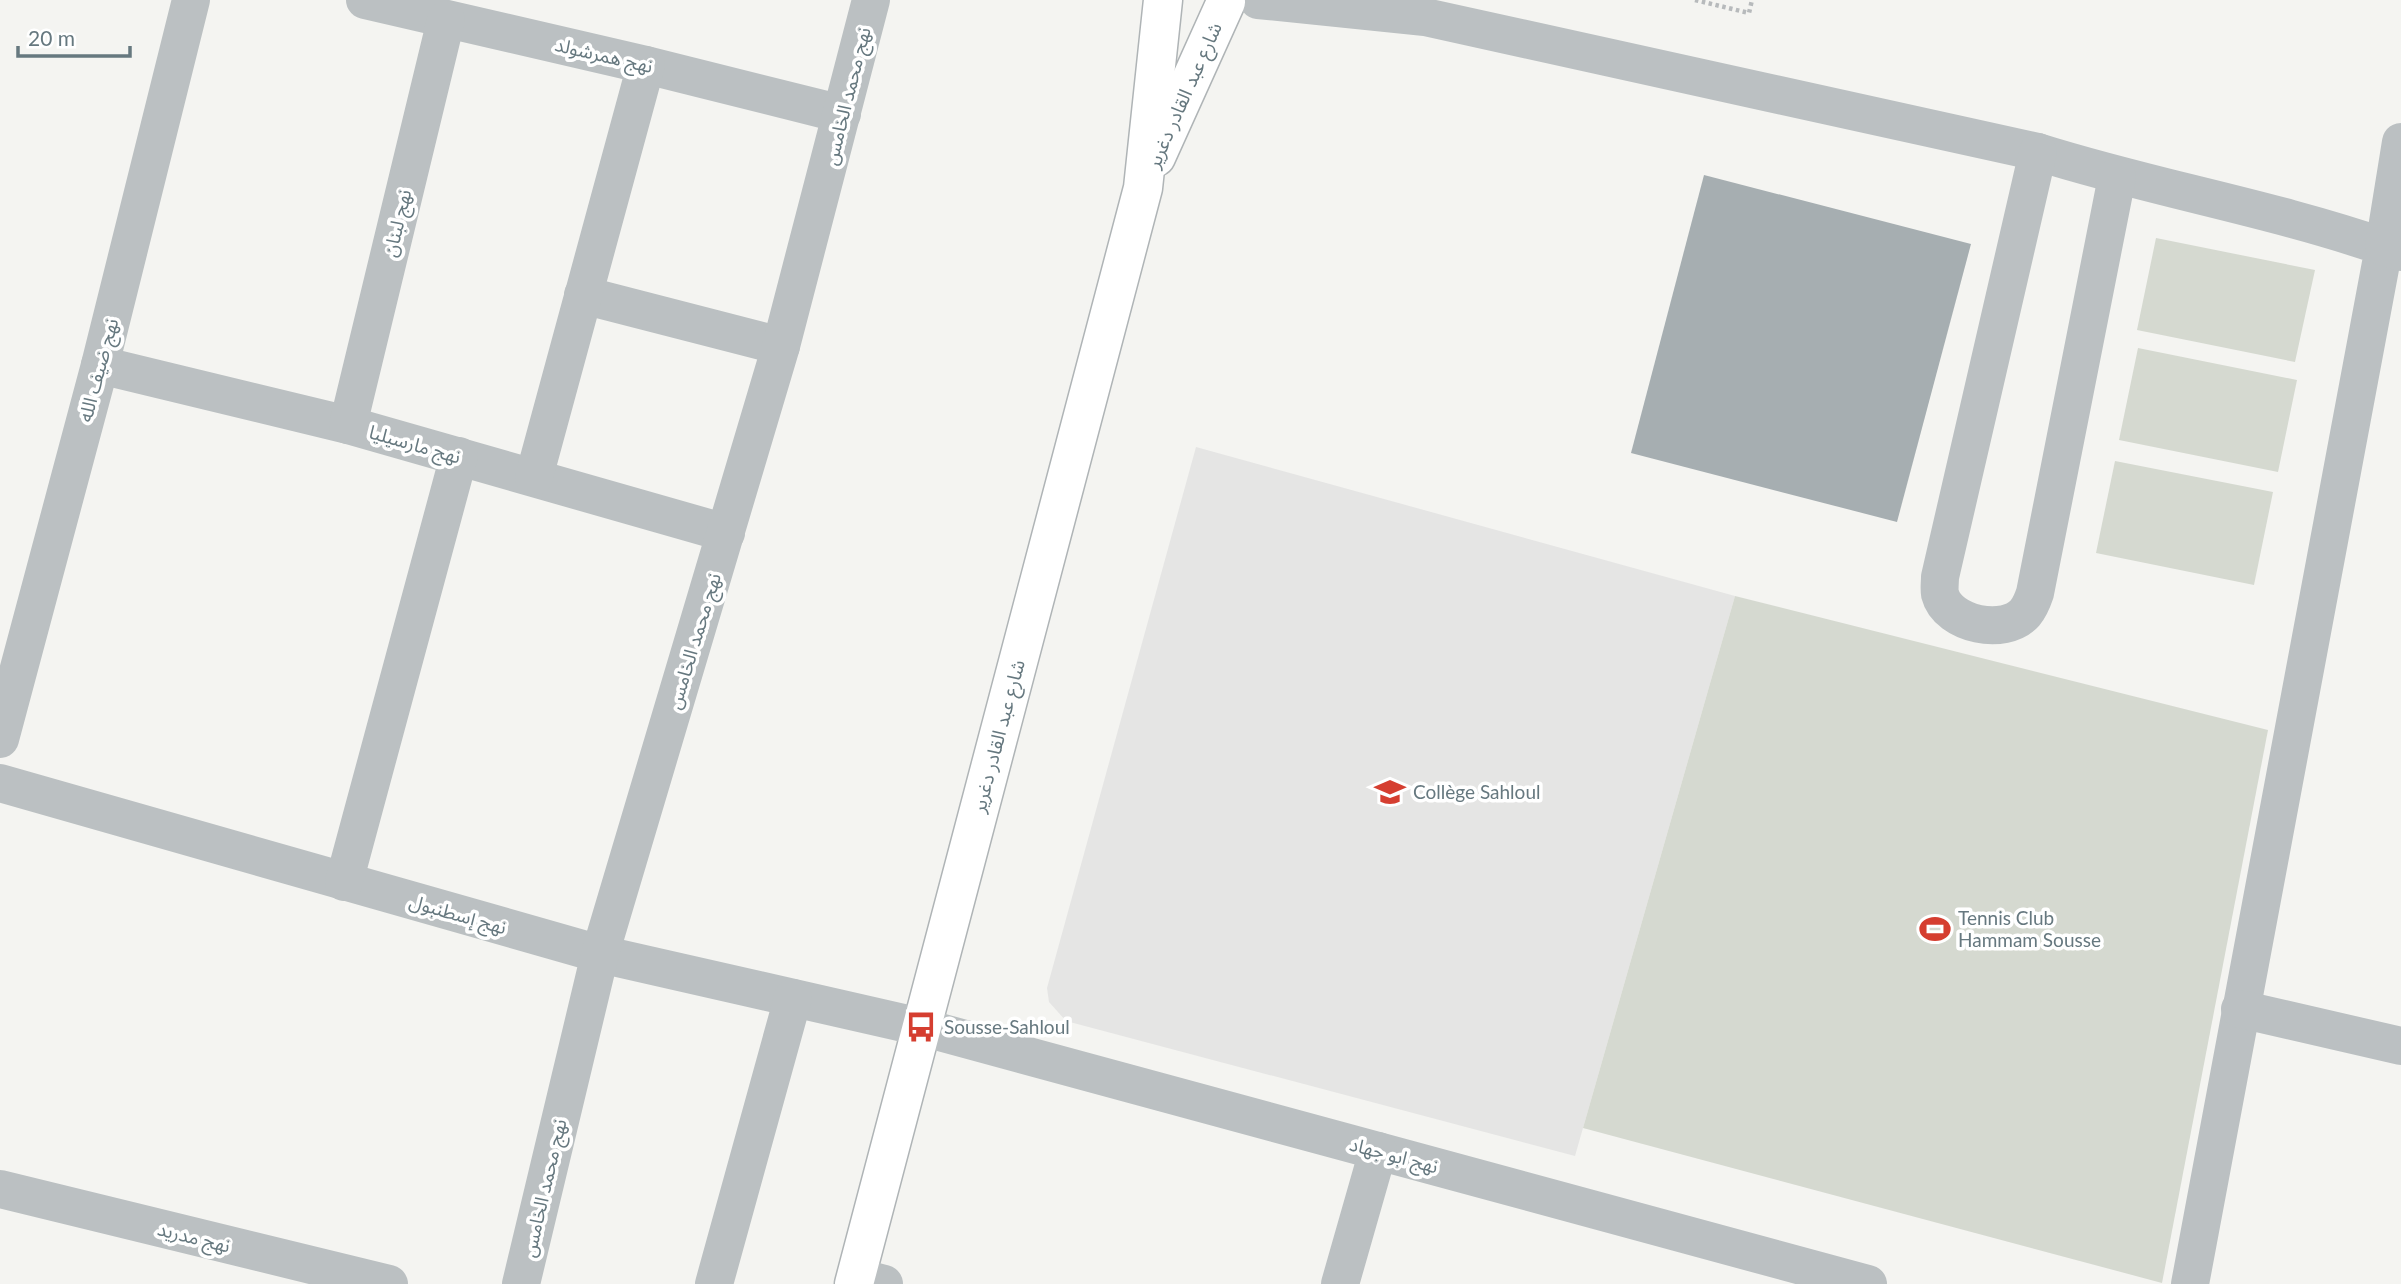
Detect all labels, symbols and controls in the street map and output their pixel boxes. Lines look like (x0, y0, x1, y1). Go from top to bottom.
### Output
scale bar (18, 14, 130, 58)
street label: شارع عبد القادر دغرير (1141, 18, 1229, 173)
text: 20 m (28, 25, 75, 50)
street label: نهج محمد الخامس (818, 25, 879, 168)
street label: نهج همرشولد (552, 32, 655, 81)
street label: نهج لبنان (378, 187, 419, 260)
street label: نهج ضيف الله (73, 316, 126, 425)
street label: نهج مارسيليا (366, 419, 464, 471)
street label: نهج محمد الخامس (662, 570, 729, 713)
street label: شارع عبد القادر دغرير (966, 657, 1032, 816)
school or university icon: Collège Sahloul (1373, 775, 1407, 809)
place label: Collège Sahloul (1413, 780, 1540, 803)
street label: نهج إسطنبول (406, 889, 509, 942)
place label: Tennis Club Hammam Sousse (1958, 906, 2101, 951)
sports icon: Tennis Club Hammam Sousse (1918, 912, 1952, 946)
bus stop icon: Sousse-Sahloul (904, 1010, 938, 1044)
place label: Sousse-Sahloul (944, 1015, 1070, 1038)
street label: نهج محمد الخامس (516, 1117, 574, 1260)
street label: نهج ابو جهاد (1346, 1132, 1441, 1181)
street label: نهج مدريد (154, 1216, 233, 1261)

